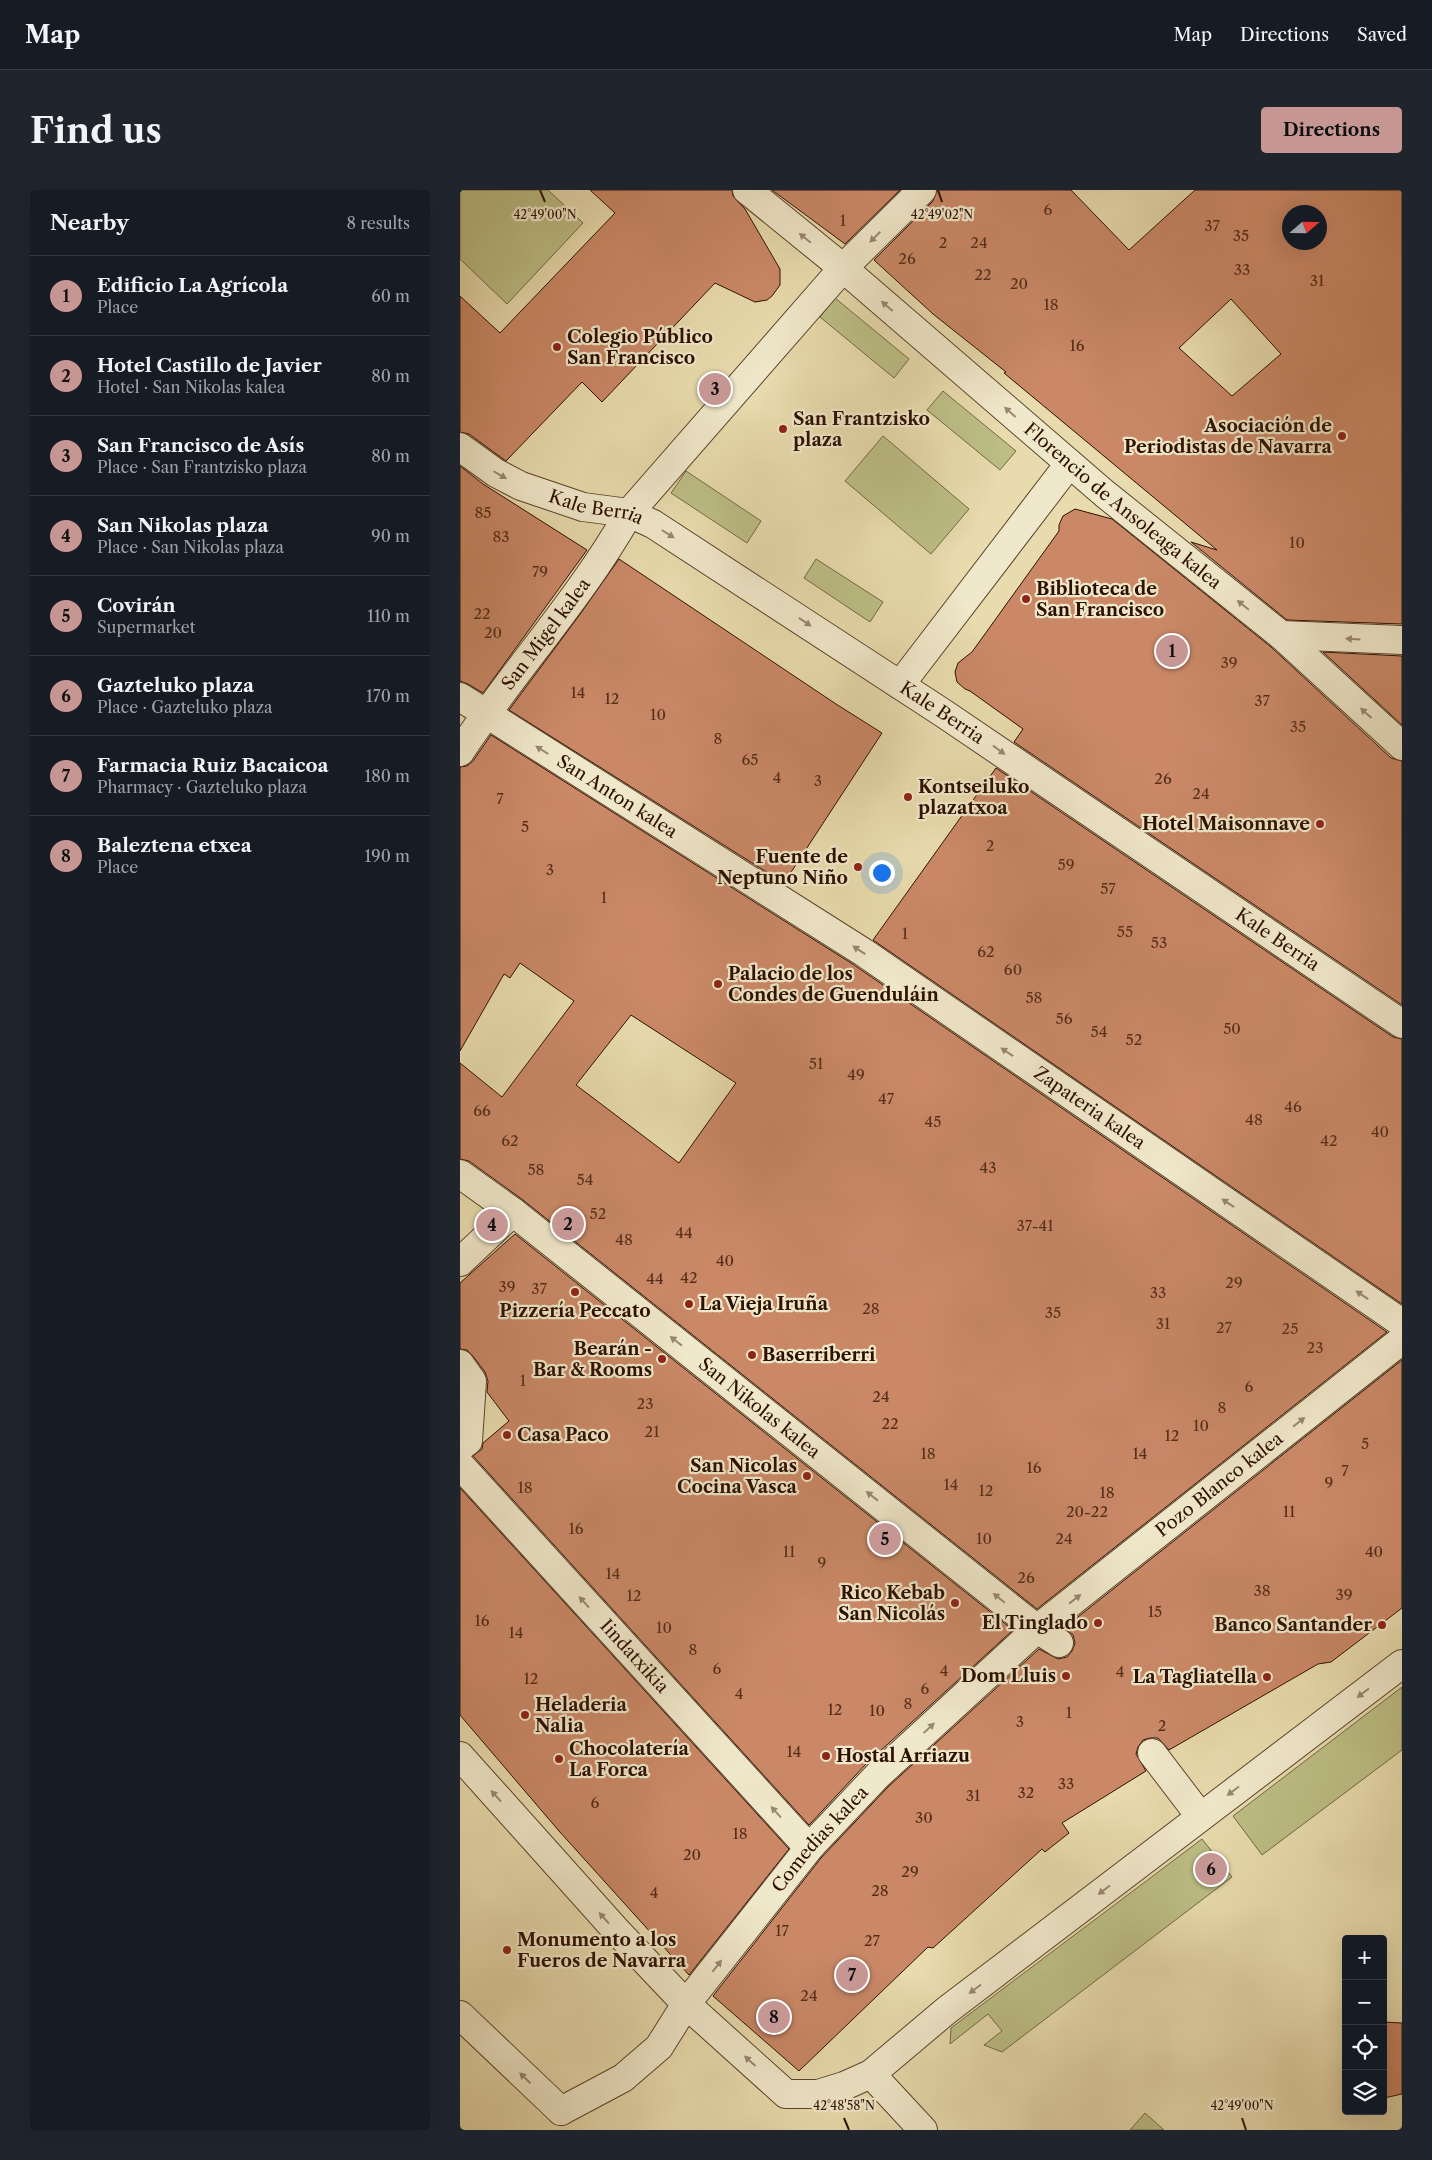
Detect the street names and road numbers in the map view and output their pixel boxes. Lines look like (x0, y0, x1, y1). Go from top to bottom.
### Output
street label: Florencio de Ansoleaga kalea (1020, 418, 1226, 594)
street label: Kale Berria (546, 485, 648, 529)
street label: San Migel kalea (497, 573, 595, 694)
street label: Kale Berria (896, 677, 989, 749)
street label: San Anton kalea (553, 750, 682, 843)
street label: Kale Berria (1231, 903, 1324, 976)
street label: Zapateria kalea (1030, 1062, 1150, 1154)
street label: San Nikolas kalea (694, 1353, 825, 1463)
street label: Pozo Blanco kalea (1151, 1427, 1288, 1542)
street label: Iindatxikia (595, 1615, 674, 1698)
street label: Comedias kalea (767, 1781, 873, 1897)

